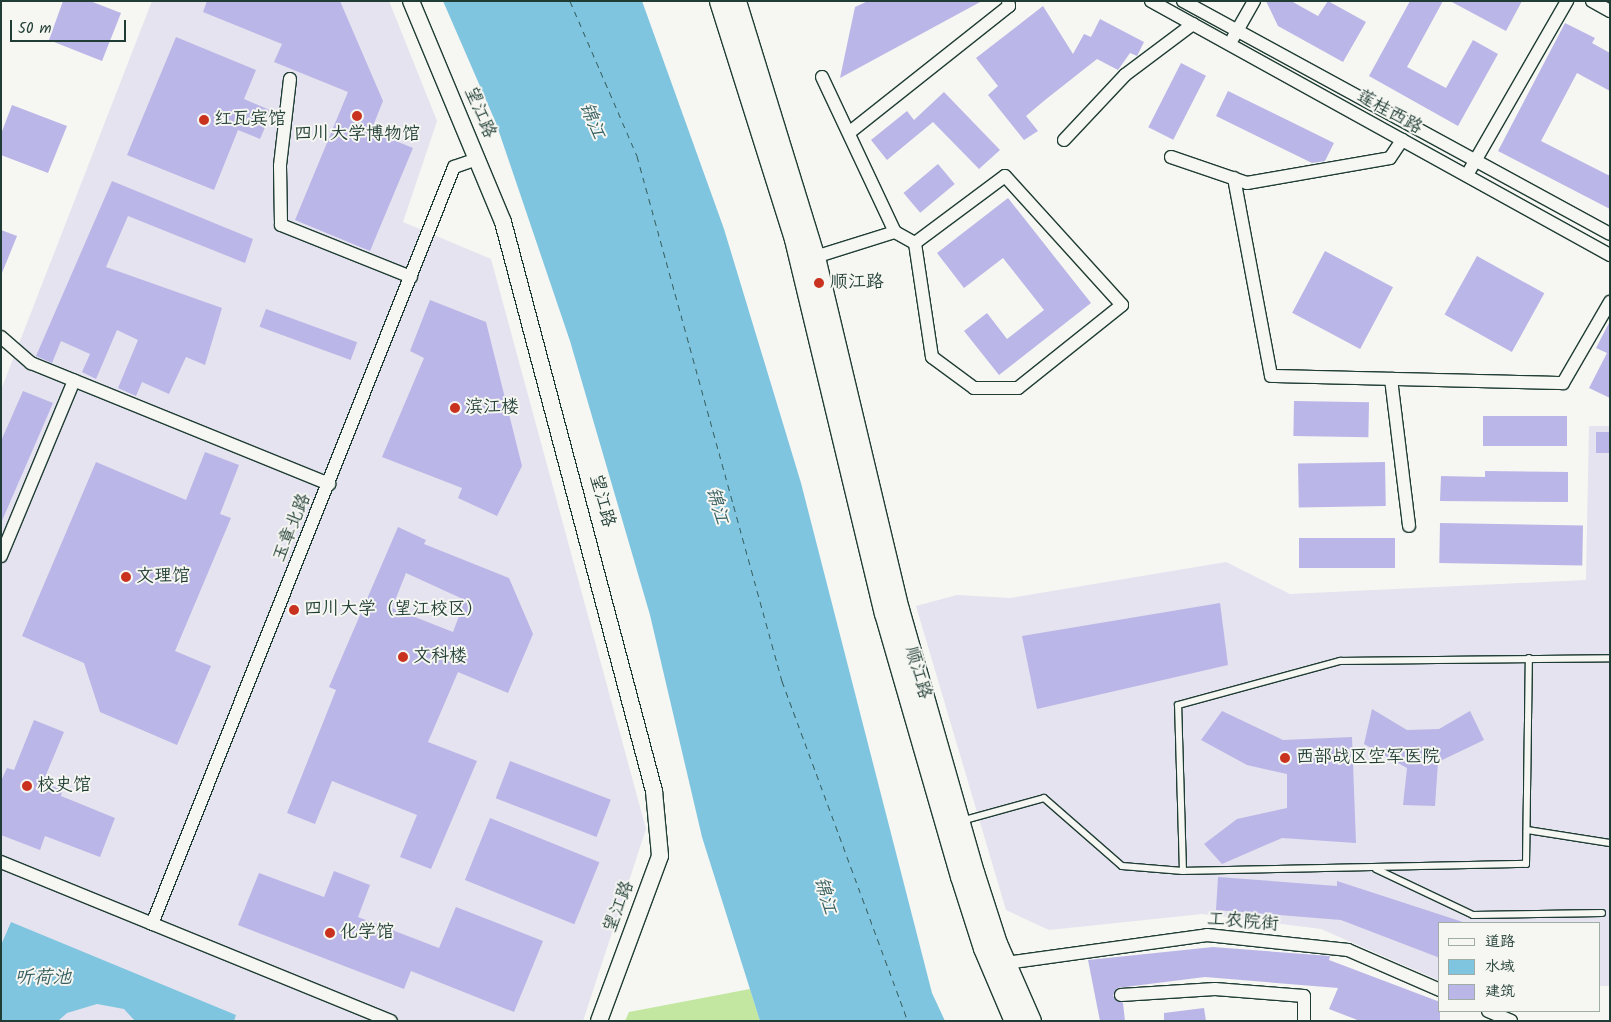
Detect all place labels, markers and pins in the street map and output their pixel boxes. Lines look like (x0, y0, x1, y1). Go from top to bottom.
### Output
place label: 红瓦宾馆 (214, 109, 286, 131)
marker: 四川大学博物馆 (351, 110, 363, 122)
marker: 红瓦宾馆 (198, 114, 210, 126)
place label: 四川大学博物馆 (294, 124, 420, 146)
place label: 顺江路 (830, 272, 884, 294)
marker: 顺江路 (812, 276, 826, 290)
place label: 滨江楼 (465, 397, 519, 419)
marker: 滨江楼 (449, 402, 461, 414)
place label: 文理馆 (136, 566, 190, 588)
marker: 文理馆 (120, 571, 132, 583)
place label: 四川大学（望江校区） (304, 599, 484, 621)
marker: 四川大学（望江校区） (288, 604, 300, 616)
place label: 文科楼 (413, 646, 467, 668)
marker: 文科楼 (397, 651, 409, 663)
place label: 西部战区空军医院 (1296, 747, 1440, 769)
marker: 西部战区空军医院 (1278, 751, 1292, 765)
place label: 校史馆 (37, 775, 91, 797)
marker: 校史馆 (21, 780, 33, 792)
place label: 化学馆 (340, 922, 394, 944)
marker: 化学馆 (324, 927, 336, 939)

